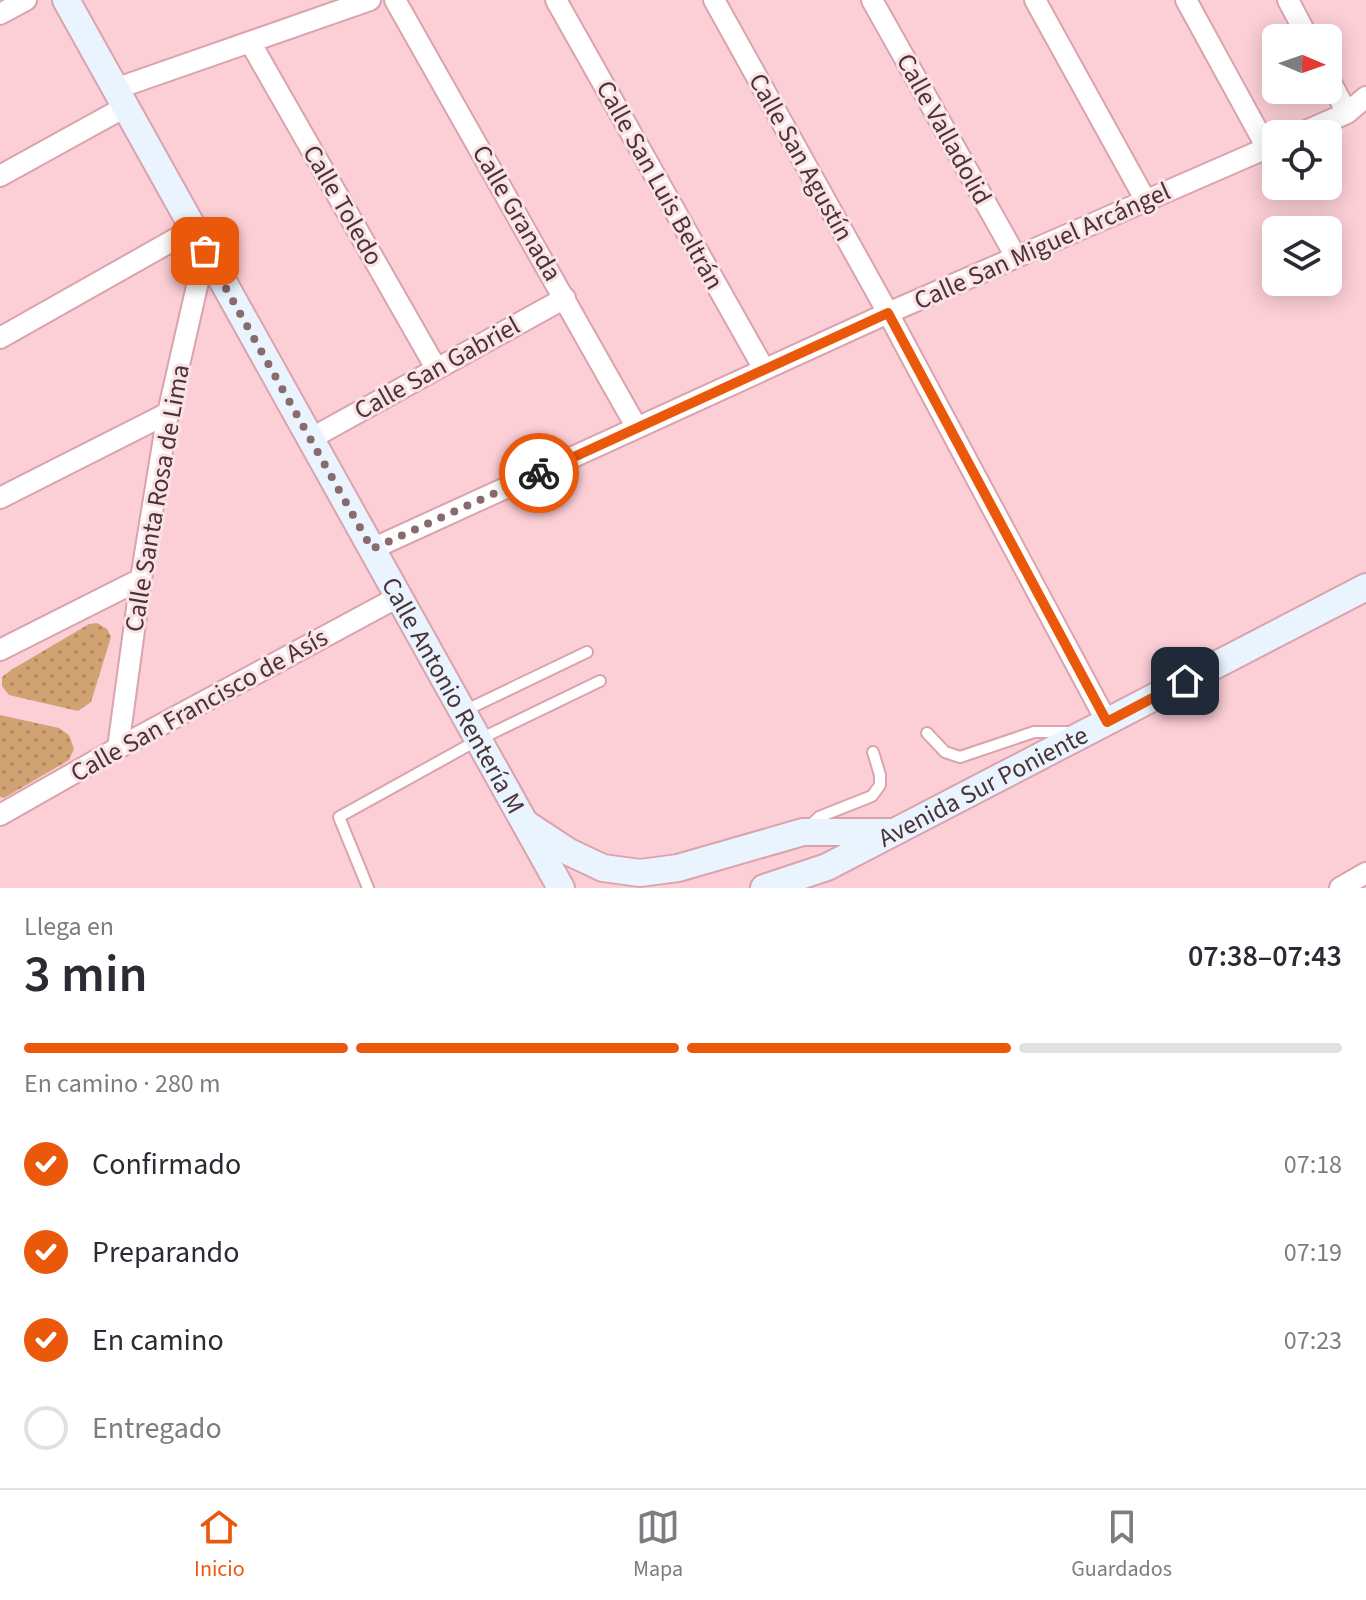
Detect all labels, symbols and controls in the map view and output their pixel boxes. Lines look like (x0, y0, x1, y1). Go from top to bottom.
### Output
north arrow (1262, 24, 1342, 104)
map controls (1262, 24, 1342, 296)
street label: Calle Valladolid (887, 47, 1001, 211)
street label: Calle San Agustín (740, 66, 862, 248)
street label: Calle San Luis Beltrán (587, 74, 733, 296)
button: locate (1262, 120, 1342, 200)
street label: Calle Toledo (294, 138, 392, 272)
street label: Calle Granada (463, 138, 571, 288)
street label: Calle San Miguel Arcángel (908, 173, 1176, 319)
button: layers (1262, 216, 1342, 296)
pin (171, 217, 239, 285)
icon: bag (183, 229, 227, 273)
street label: Calle San Gabriel (347, 307, 527, 429)
street label: Calle Santa Rosa de Lima (115, 361, 199, 635)
courier (499, 433, 579, 513)
icon: bike (517, 451, 561, 495)
street label: Calle Antonio Rentería M (373, 570, 534, 820)
street label: Calle San Francisco de Asís (64, 619, 334, 791)
pin (1151, 647, 1219, 715)
icon: home (1163, 659, 1207, 703)
street label: Avenida Sur Poniente (871, 716, 1094, 856)
text: Llega en (24, 908, 114, 945)
text: 07:38–07:43 (1188, 935, 1342, 978)
text: 3 min (24, 938, 148, 1012)
text: En camino · 280 m (24, 1065, 220, 1102)
icon: check (24, 1142, 68, 1186)
text: Confirmado (92, 1143, 241, 1186)
text: 07:18 (1284, 1146, 1342, 1183)
icon: check (24, 1230, 68, 1274)
text: Preparando (92, 1231, 239, 1274)
text: 07:19 (1284, 1234, 1342, 1271)
icon: check (24, 1318, 68, 1362)
text: En camino (92, 1319, 224, 1362)
text: 07:23 (1284, 1322, 1342, 1359)
text: Entregado (92, 1407, 222, 1450)
tab: Inicio (194, 1505, 245, 1585)
tab: Mapa (633, 1505, 683, 1585)
tab: Guardados (1071, 1505, 1172, 1585)

